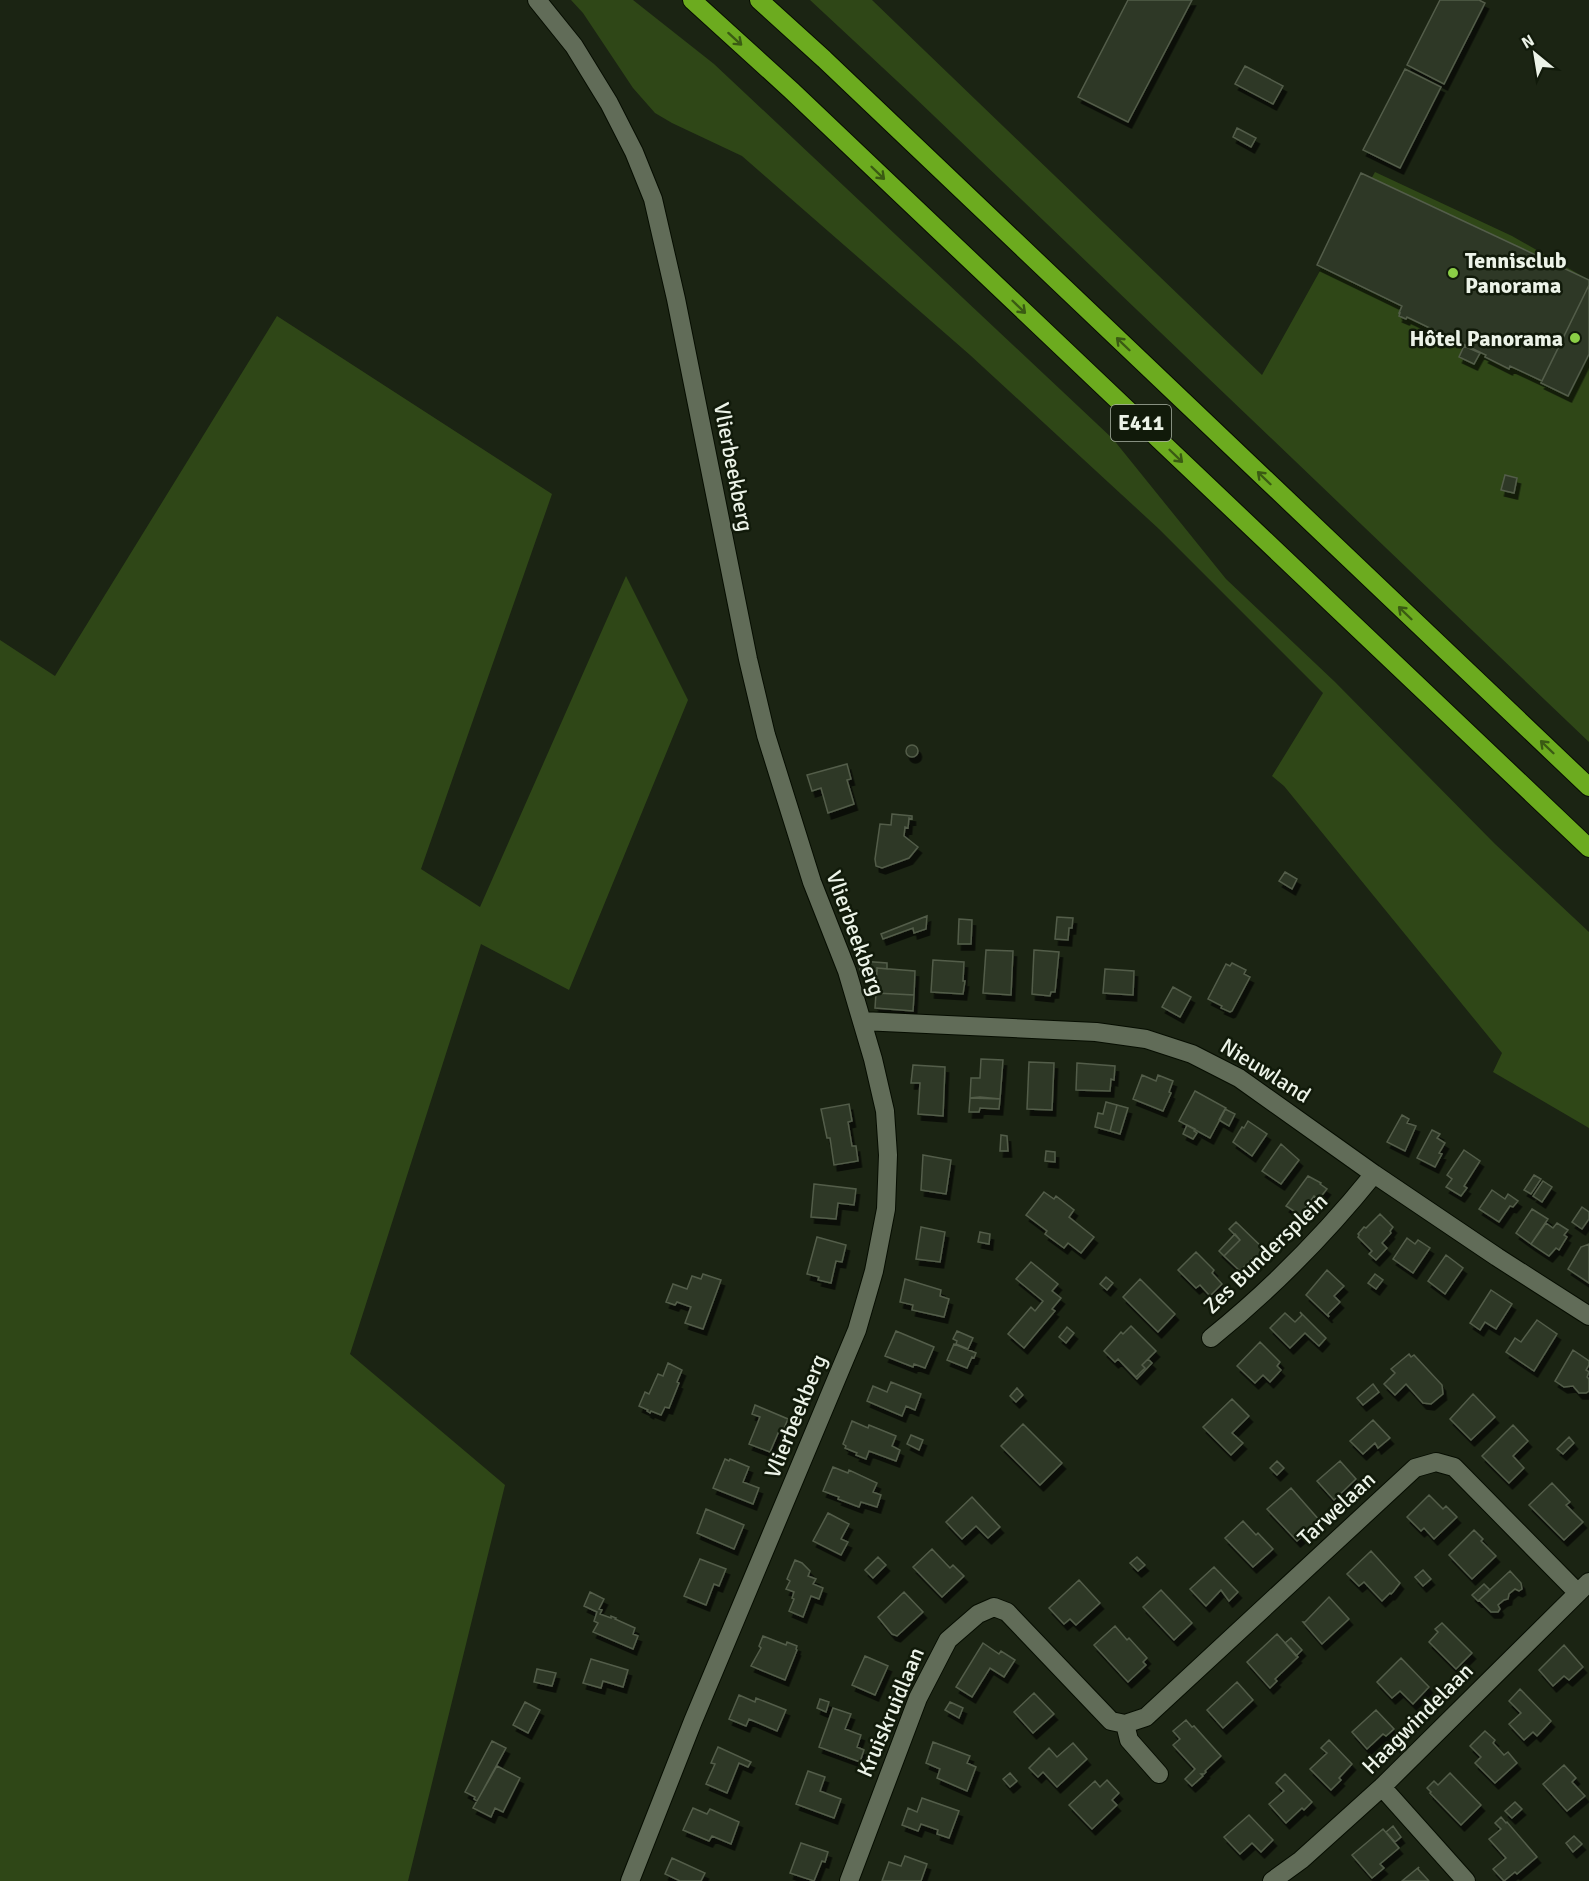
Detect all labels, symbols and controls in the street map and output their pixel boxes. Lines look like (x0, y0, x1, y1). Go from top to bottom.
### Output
north arrow (1505, 24, 1565, 84)
text: N (1518, 30, 1538, 53)
one-way arrow (728, 32, 743, 46)
one-way arrow (870, 165, 885, 180)
place label: Tennisclub Panorama (1465, 247, 1567, 299)
marker: Tennisclub Panorama (1446, 266, 1460, 280)
one-way arrow (1011, 300, 1026, 314)
place label: Hôtel Panorama (1410, 325, 1563, 352)
marker: Hôtel Panorama (1568, 331, 1582, 345)
one-way arrow (1115, 336, 1130, 351)
street label: Vlierbeekberg (708, 400, 759, 534)
road number: E411 (1111, 405, 1171, 441)
one-way arrow (1168, 449, 1183, 463)
one-way arrow (1256, 471, 1271, 485)
one-way arrow (1398, 605, 1413, 620)
one-way arrow (1539, 740, 1554, 754)
street label: Vlierbeekberg (820, 867, 891, 999)
street label: Nieuwland (1216, 1032, 1316, 1109)
street label: Zes Bundersplein (1198, 1187, 1333, 1319)
street label: Vlierbeekberg (758, 1350, 832, 1482)
street label: Tarwelaan (1292, 1466, 1381, 1551)
street label: Kruiskruidlaan (851, 1643, 930, 1781)
street label: Haagwindelaan (1356, 1657, 1479, 1780)

